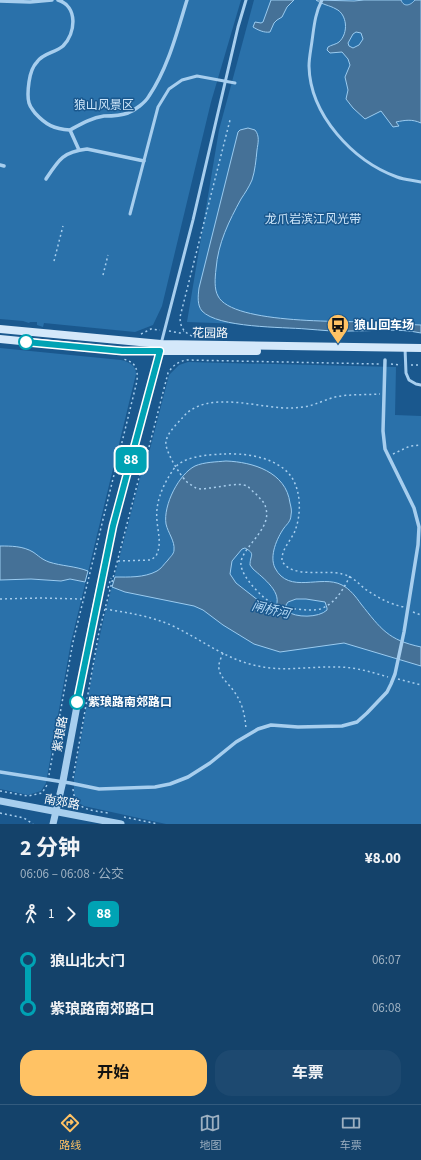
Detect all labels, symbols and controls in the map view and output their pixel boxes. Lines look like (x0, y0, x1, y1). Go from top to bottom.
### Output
park label: 狼山风景区 (74, 97, 134, 114)
park label: 龙爪岩滨江风光带 (265, 211, 361, 228)
bus stop icon: 狼山回车场 (325, 312, 351, 345)
place label: 狼山回车场 (354, 317, 414, 334)
street label: 花园路 (192, 325, 228, 342)
unlabelled marker (18, 334, 34, 350)
line badge: 88 (113, 447, 149, 473)
text: 88 (124, 450, 138, 470)
water label: 闸桥河 (250, 597, 295, 624)
marker: 紫琅路南郊路口 (69, 694, 85, 710)
place label: 紫琅路南郊路口 (88, 694, 172, 711)
street label: 紫琅路 (49, 715, 72, 753)
street label: 南郊路 (43, 791, 81, 814)
text: 2 分钟 (20, 832, 80, 864)
text: ¥8.00 (365, 848, 401, 869)
text: 06:06 – 06:08 · 公交 (20, 865, 124, 883)
icon: walk (20, 903, 42, 925)
icon: forward (60, 903, 82, 925)
text: 88 (96, 904, 111, 924)
text: 1 (48, 905, 54, 923)
text: 狼山北大门 (50, 951, 125, 972)
text: 06:07 (372, 951, 401, 969)
text: 紫琅路南郊路口 (50, 999, 155, 1020)
text: 06:08 (372, 999, 401, 1017)
button: 开始 (20, 1050, 207, 1096)
button: 车票 (215, 1050, 401, 1096)
tab: 路线 (59, 1112, 81, 1153)
tab: 地图 (199, 1112, 221, 1153)
tab: 车票 (340, 1112, 362, 1153)

